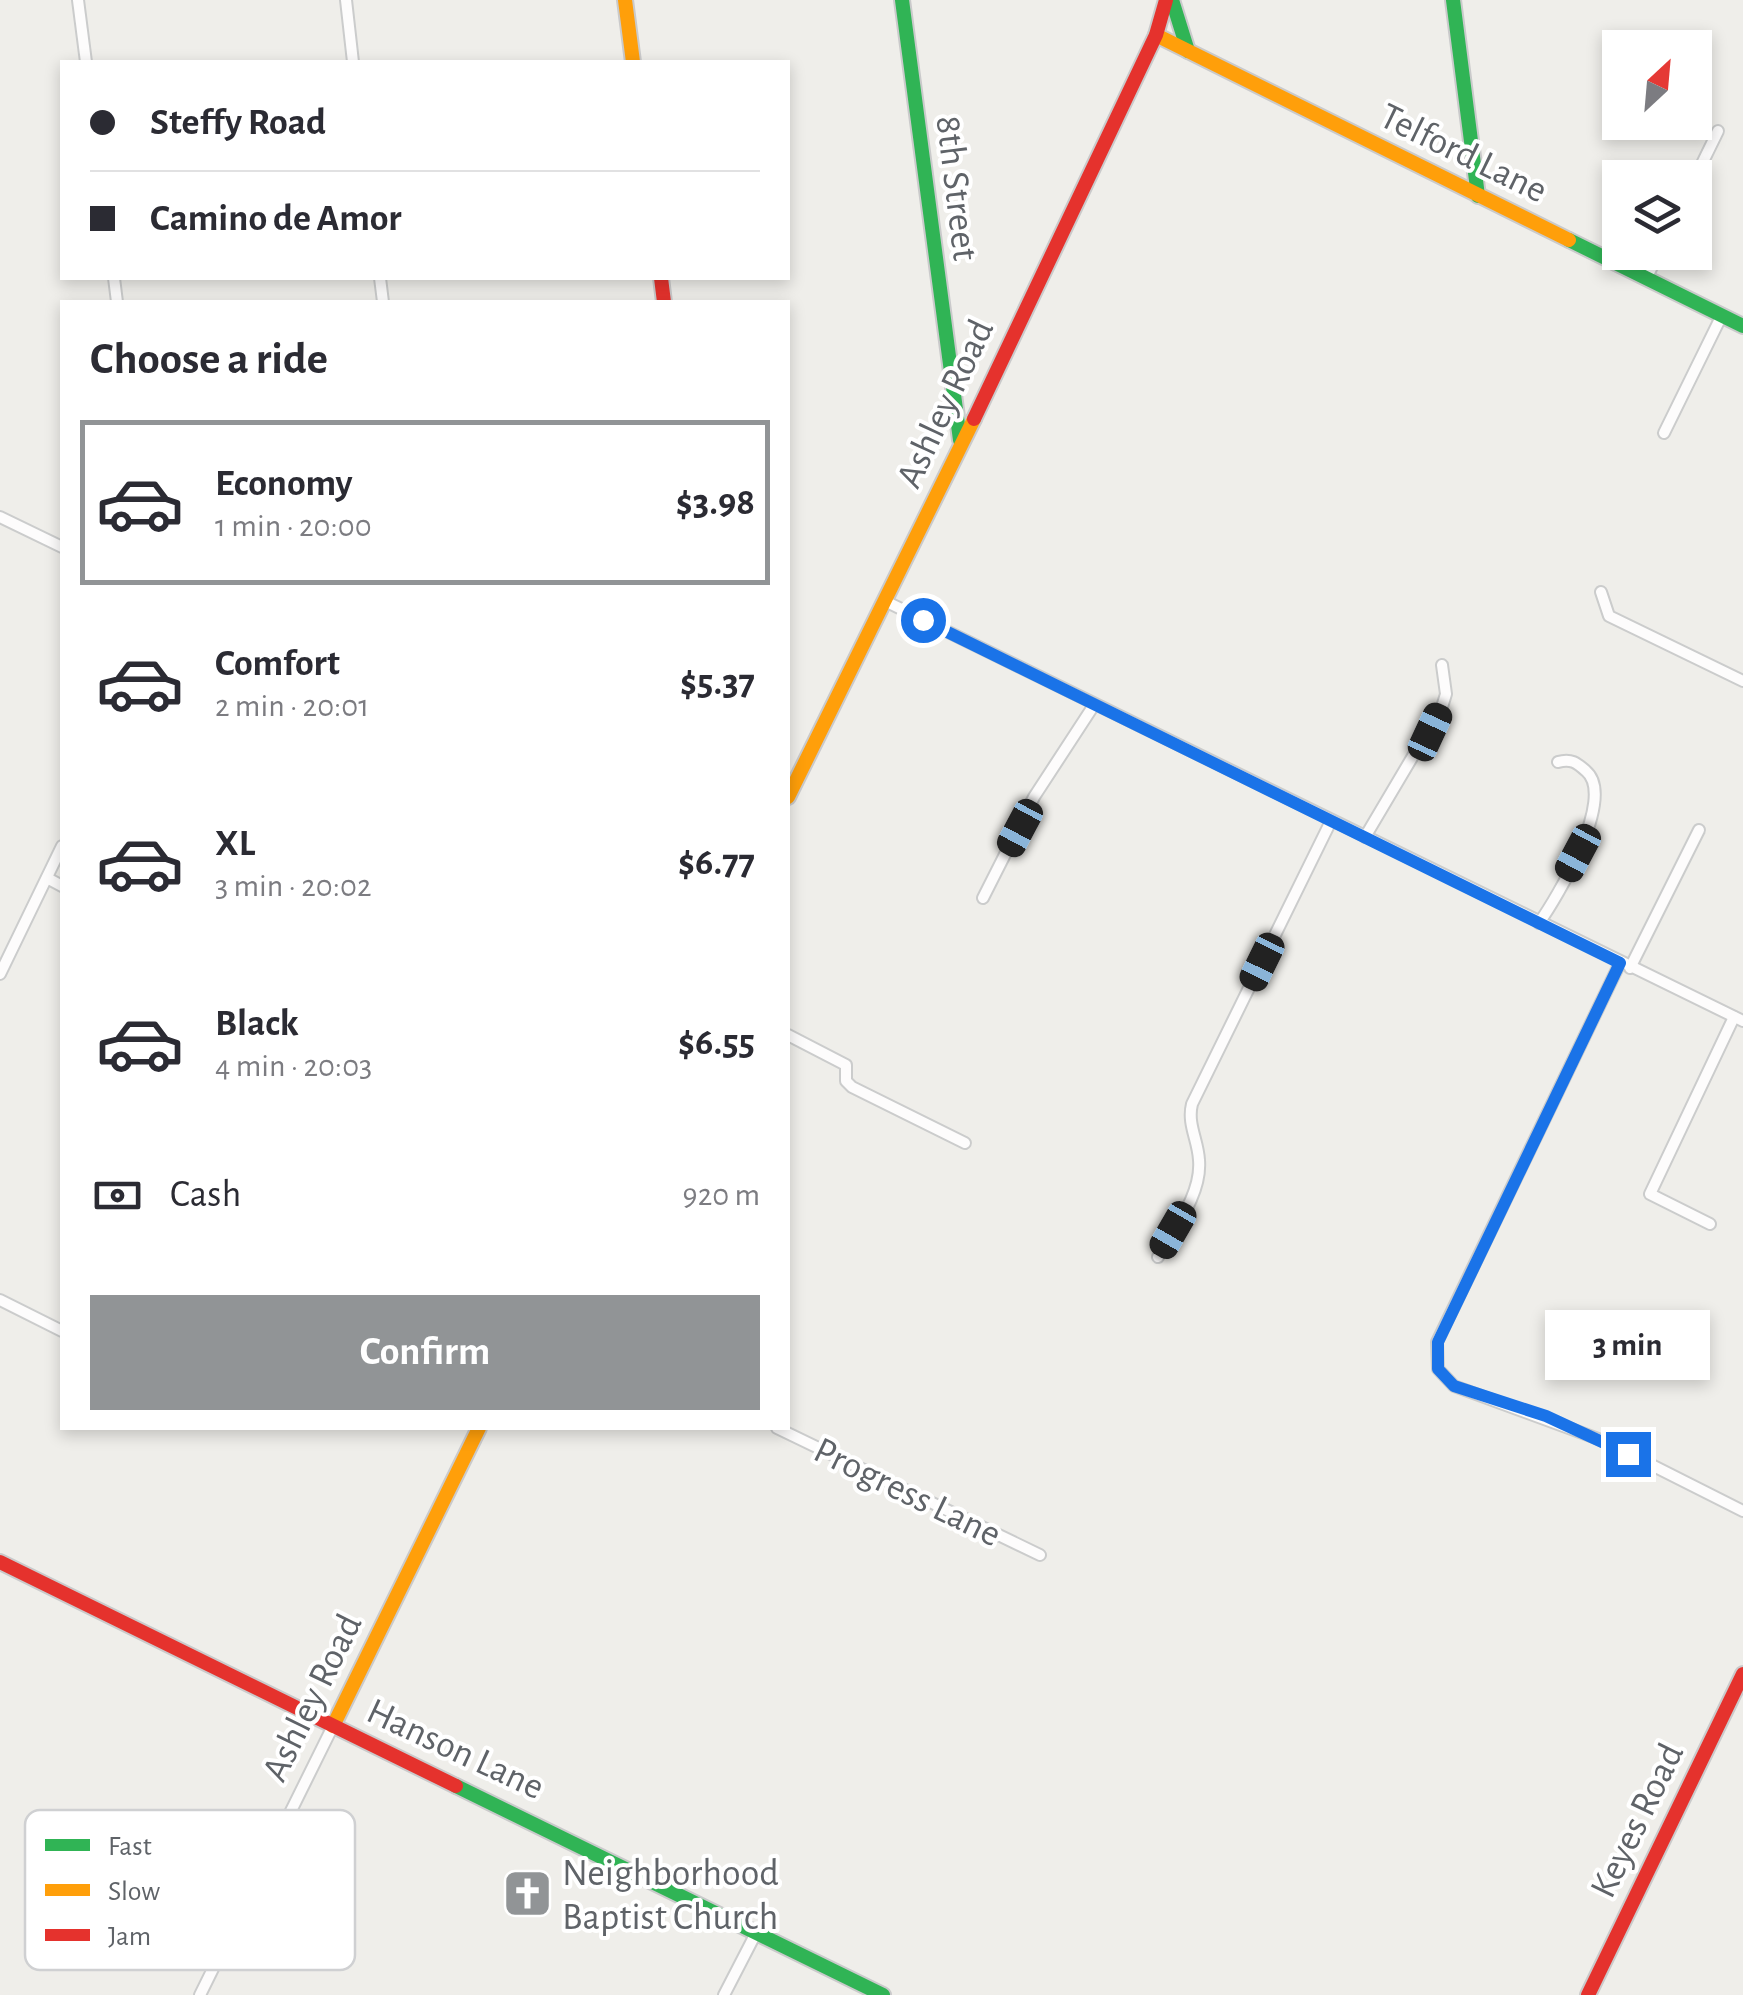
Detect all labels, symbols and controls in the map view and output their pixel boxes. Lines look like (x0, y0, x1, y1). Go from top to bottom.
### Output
north arrow (1602, 30, 1712, 140)
map controls (1602, 30, 1712, 270)
street label: Telford Lane (1374, 97, 1553, 210)
text: Steffy Road (150, 104, 326, 142)
street label: 8th Street (928, 114, 984, 263)
button: layers (1602, 160, 1712, 270)
text: Camino de Amor (150, 200, 402, 238)
street label: Ashley Road (890, 314, 1001, 494)
text: Choose a ride (90, 337, 328, 382)
icon: car (95, 458, 185, 548)
text: Economy (215, 465, 353, 503)
text: $3.98 (676, 484, 755, 522)
text: 1 min · 20:00 (215, 510, 372, 542)
route start (901, 598, 946, 643)
icon: car (95, 638, 185, 728)
text: Comfort (215, 645, 340, 683)
text: $5.37 (680, 664, 755, 702)
text: 2 min · 20:01 (215, 690, 369, 722)
car (1404, 698, 1456, 766)
car (993, 794, 1047, 862)
icon: car (95, 818, 185, 908)
car (1551, 819, 1605, 887)
text: XL (215, 825, 255, 863)
text: $6.77 (678, 844, 755, 882)
text: 3 min · 20:02 (215, 870, 371, 902)
car (1235, 928, 1289, 996)
icon: car (95, 998, 185, 1088)
text: Black (215, 1005, 299, 1043)
text: $6.55 (678, 1024, 755, 1062)
text: 4 min · 20:03 (215, 1050, 372, 1082)
icon: cash (90, 1168, 145, 1223)
text: Cash (170, 1176, 241, 1214)
text: 920 m (683, 1179, 760, 1211)
car (1145, 1197, 1201, 1263)
button: Confirm (90, 1295, 760, 1410)
callout: 3 min (1546, 1309, 1710, 1379)
text: 3 min (1593, 1329, 1662, 1361)
street label: Progress Lane (808, 1431, 1007, 1554)
route end (1606, 1432, 1651, 1477)
street label: Ashley Road (256, 1608, 369, 1787)
street label: Hanson Lane (361, 1692, 549, 1807)
street label: Keyes Road (1584, 1738, 1691, 1904)
legend (25, 1810, 355, 1970)
text: Fast (108, 1833, 152, 1861)
place label: Neighborhood Baptist Church (562, 1855, 779, 1937)
church icon: Neighborhood Baptist Church (501, 1868, 553, 1920)
text: Slow (108, 1878, 160, 1906)
text: Jam (108, 1923, 151, 1951)

